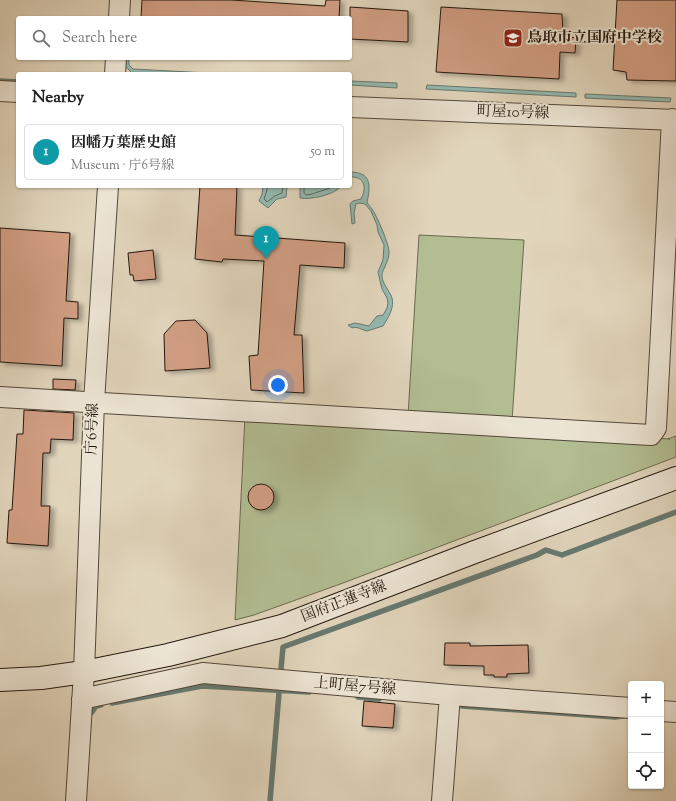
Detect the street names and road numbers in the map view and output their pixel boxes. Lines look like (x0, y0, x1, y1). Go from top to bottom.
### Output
street label: 町屋10号線 (476, 101, 550, 125)
street label: 庁6号線 (82, 402, 104, 456)
street label: 国府正蓮寺線 (298, 576, 390, 628)
street label: 上町屋7号線 (313, 673, 397, 701)

